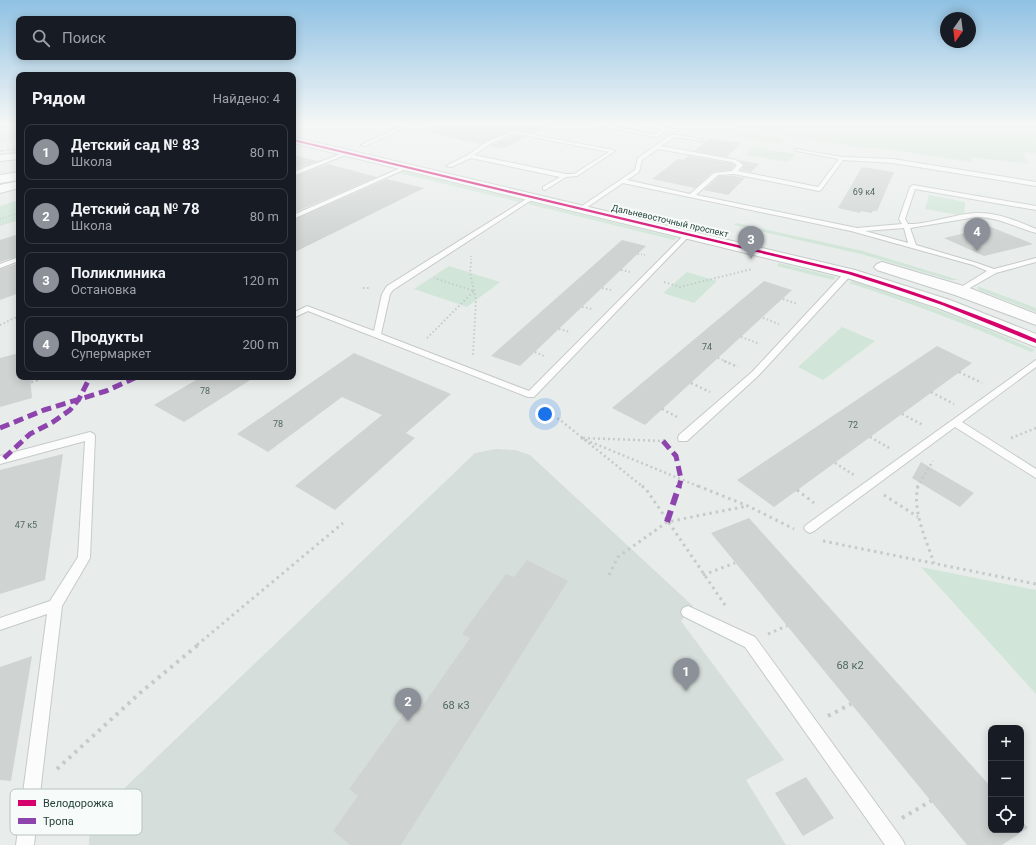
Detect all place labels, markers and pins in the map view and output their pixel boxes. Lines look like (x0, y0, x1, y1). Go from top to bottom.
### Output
pin: 4 (964, 218, 990, 251)
pin: 3 (738, 226, 764, 259)
pin: 1 (673, 658, 699, 691)
pin: 2 (395, 688, 421, 721)

